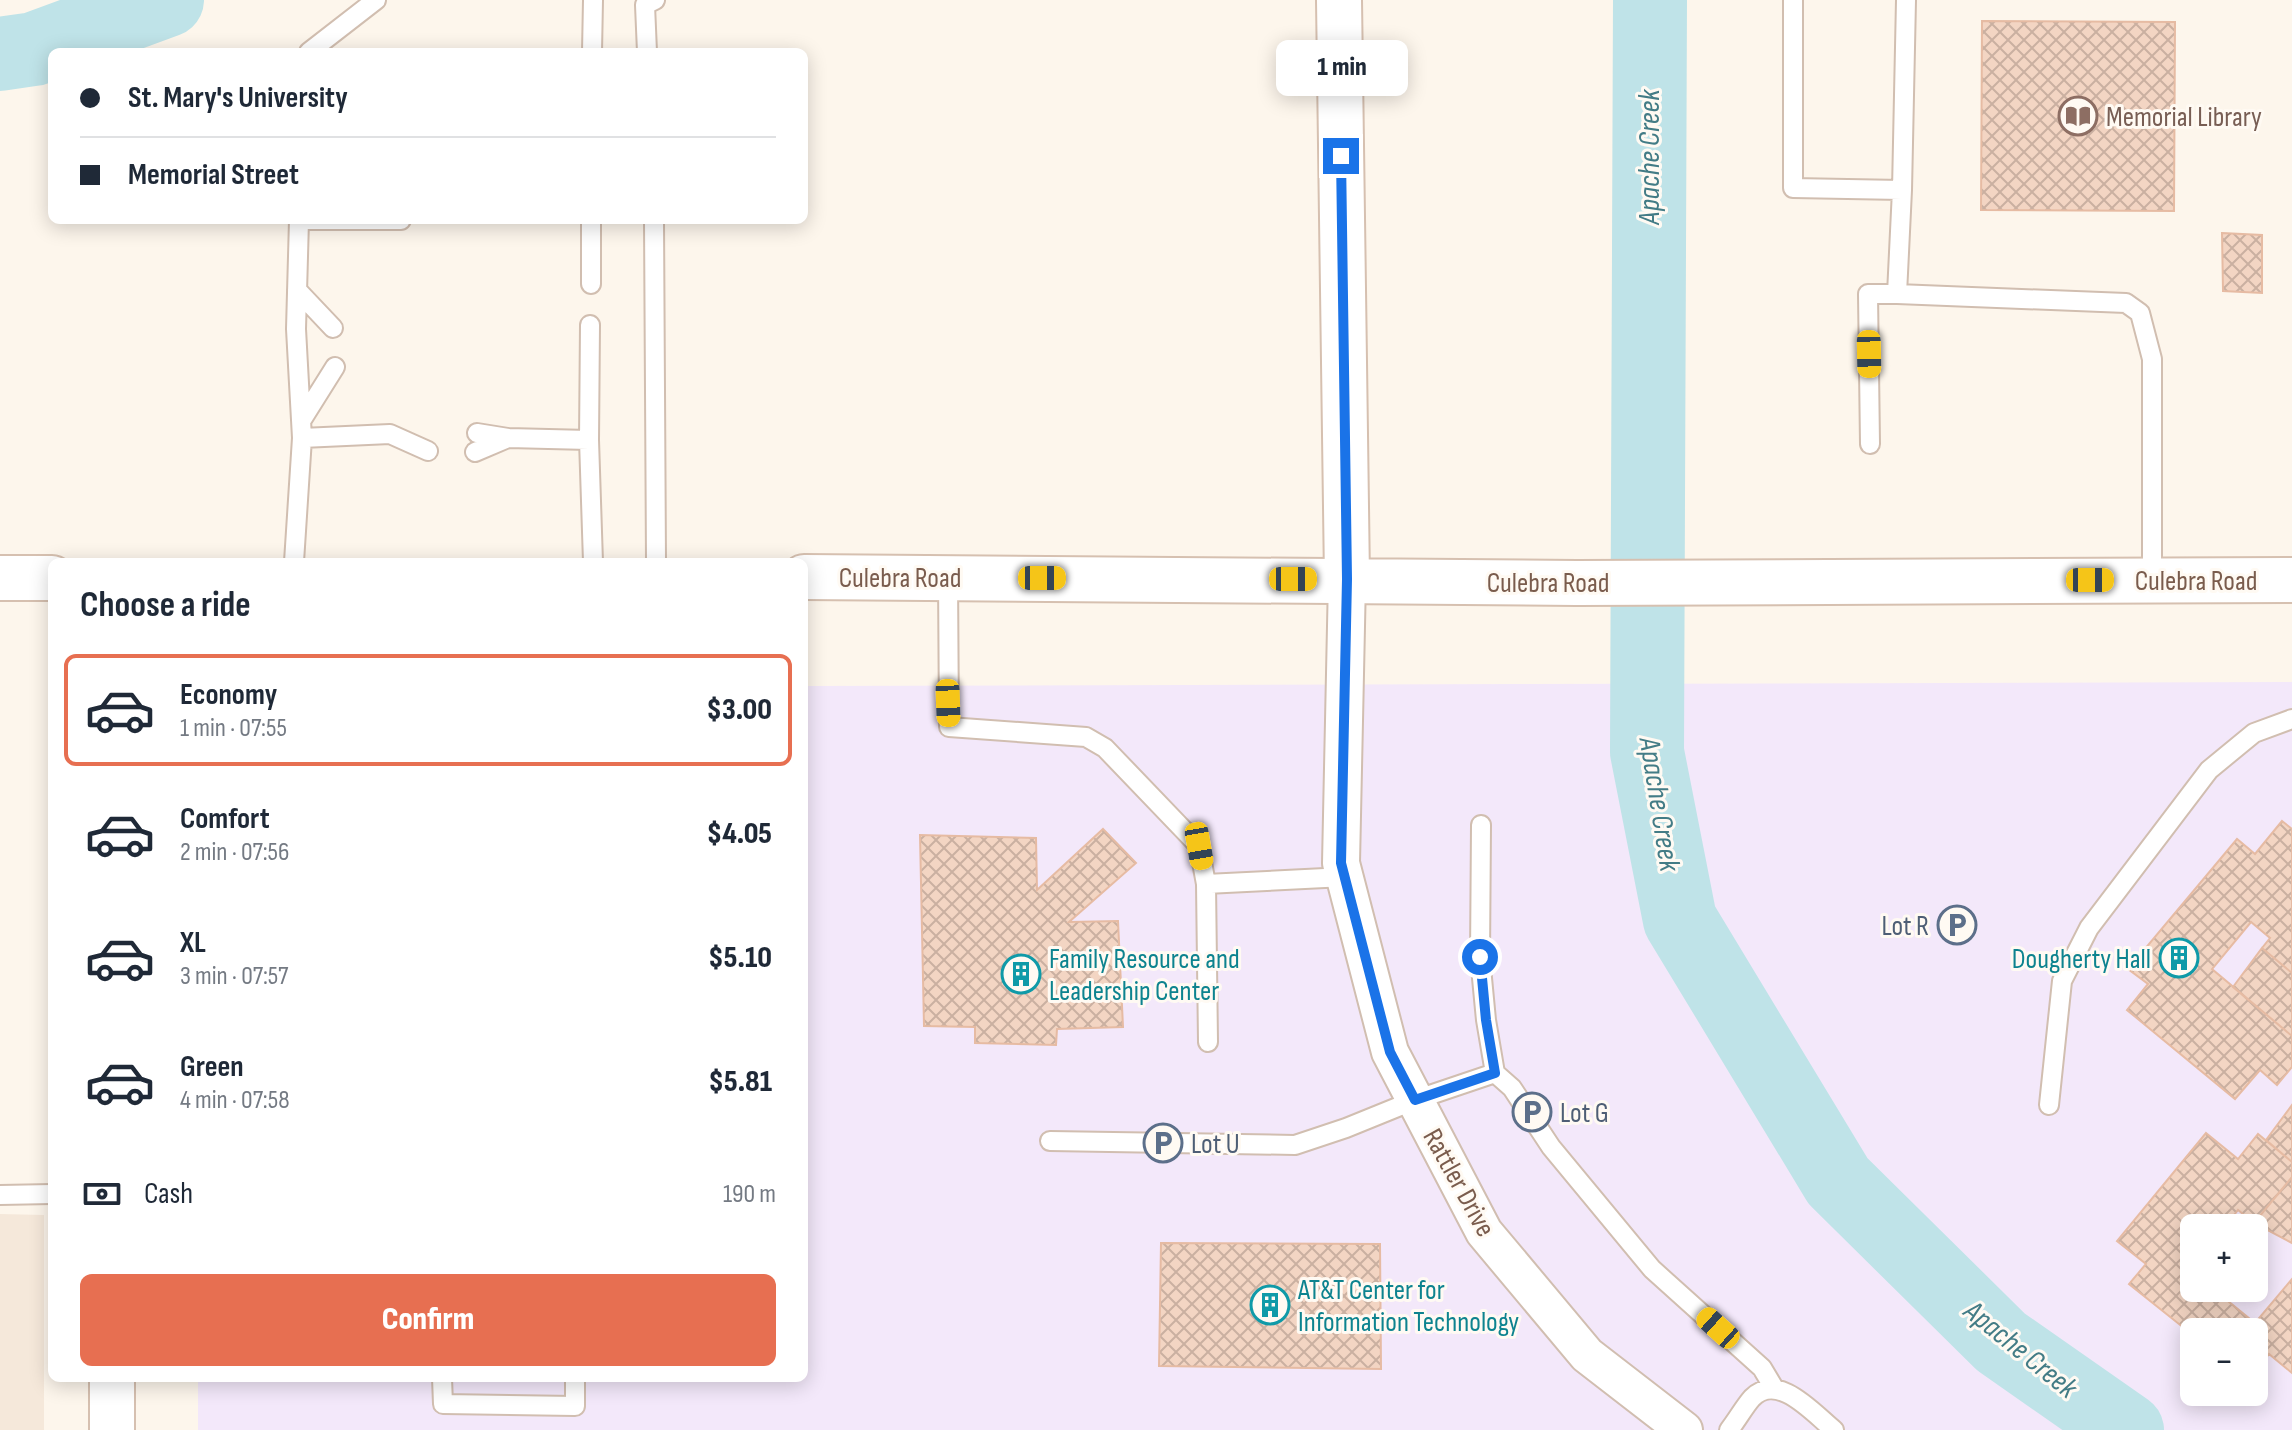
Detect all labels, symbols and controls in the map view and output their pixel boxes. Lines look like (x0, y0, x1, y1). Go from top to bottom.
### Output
callout: 1 min (1275, 40, 1407, 96)
text: 1 min (1317, 52, 1367, 83)
text: St. Mary's University (128, 80, 348, 116)
water label: Apache Creek (1632, 89, 1668, 225)
library icon: Memorial Library (2057, 95, 2099, 137)
place label: Memorial Library (2106, 101, 2262, 134)
route end (1323, 138, 1359, 174)
text: Memorial Street (128, 157, 299, 193)
car (1857, 330, 1881, 378)
street label: Culebra Road (839, 562, 961, 595)
street label: Culebra Road (2135, 565, 2257, 598)
car (1018, 566, 1066, 590)
car (1269, 567, 1317, 591)
street label: Culebra Road (1487, 567, 1609, 600)
car (2066, 568, 2114, 592)
text: Choose a ride (80, 584, 251, 627)
icon: car (84, 674, 156, 746)
text: Economy (180, 677, 277, 713)
car (935, 679, 961, 727)
text: $3.00 (706, 692, 772, 728)
text: 1 min · 07:55 (180, 713, 287, 744)
water label: Apache Creek (1631, 734, 1687, 874)
icon: car (84, 798, 156, 870)
text: Comfort (180, 801, 270, 837)
text: $4.05 (707, 816, 772, 852)
car (1183, 820, 1215, 872)
text: 2 min · 07:56 (180, 837, 289, 868)
parking icon: Lot R (1936, 904, 1978, 946)
place label: Lot R (1881, 910, 1929, 943)
icon: car (84, 922, 156, 994)
text: XL (180, 925, 206, 961)
building icon: Dougherty Hall (2158, 937, 2200, 979)
route start (1462, 939, 1498, 975)
text: $5.10 (708, 940, 772, 976)
place label: Family Resource and Leadership Center (1049, 943, 1240, 1008)
place label: Dougherty Hall (2012, 943, 2151, 976)
building icon: Family Resource and Leadership Center (1000, 953, 1042, 995)
text: 3 min · 07:57 (180, 961, 289, 992)
icon: car (84, 1046, 156, 1118)
text: Green (180, 1049, 244, 1085)
text: $5.81 (709, 1064, 772, 1100)
text: 4 min · 07:58 (180, 1085, 290, 1116)
parking icon: Lot G (1511, 1091, 1553, 1133)
place label: Lot G (1560, 1097, 1609, 1130)
parking icon: Lot U (1142, 1122, 1184, 1164)
street label: Rattler Drive (1416, 1123, 1502, 1242)
place label: Lot U (1191, 1128, 1240, 1161)
icon: cash (80, 1172, 124, 1216)
text: Cash (144, 1176, 193, 1212)
text: 190 m (723, 1179, 776, 1210)
map controls (2180, 1214, 2268, 1406)
button: + (2180, 1214, 2268, 1302)
button: Confirm (80, 1274, 776, 1366)
place label: AT&T Center for Information Technology (1297, 1274, 1519, 1339)
building icon: AT&T Center for Information Technology (1249, 1284, 1291, 1326)
water label: Apache Creek (1956, 1293, 2085, 1407)
car (1692, 1303, 1744, 1353)
button: − (2180, 1318, 2268, 1406)

